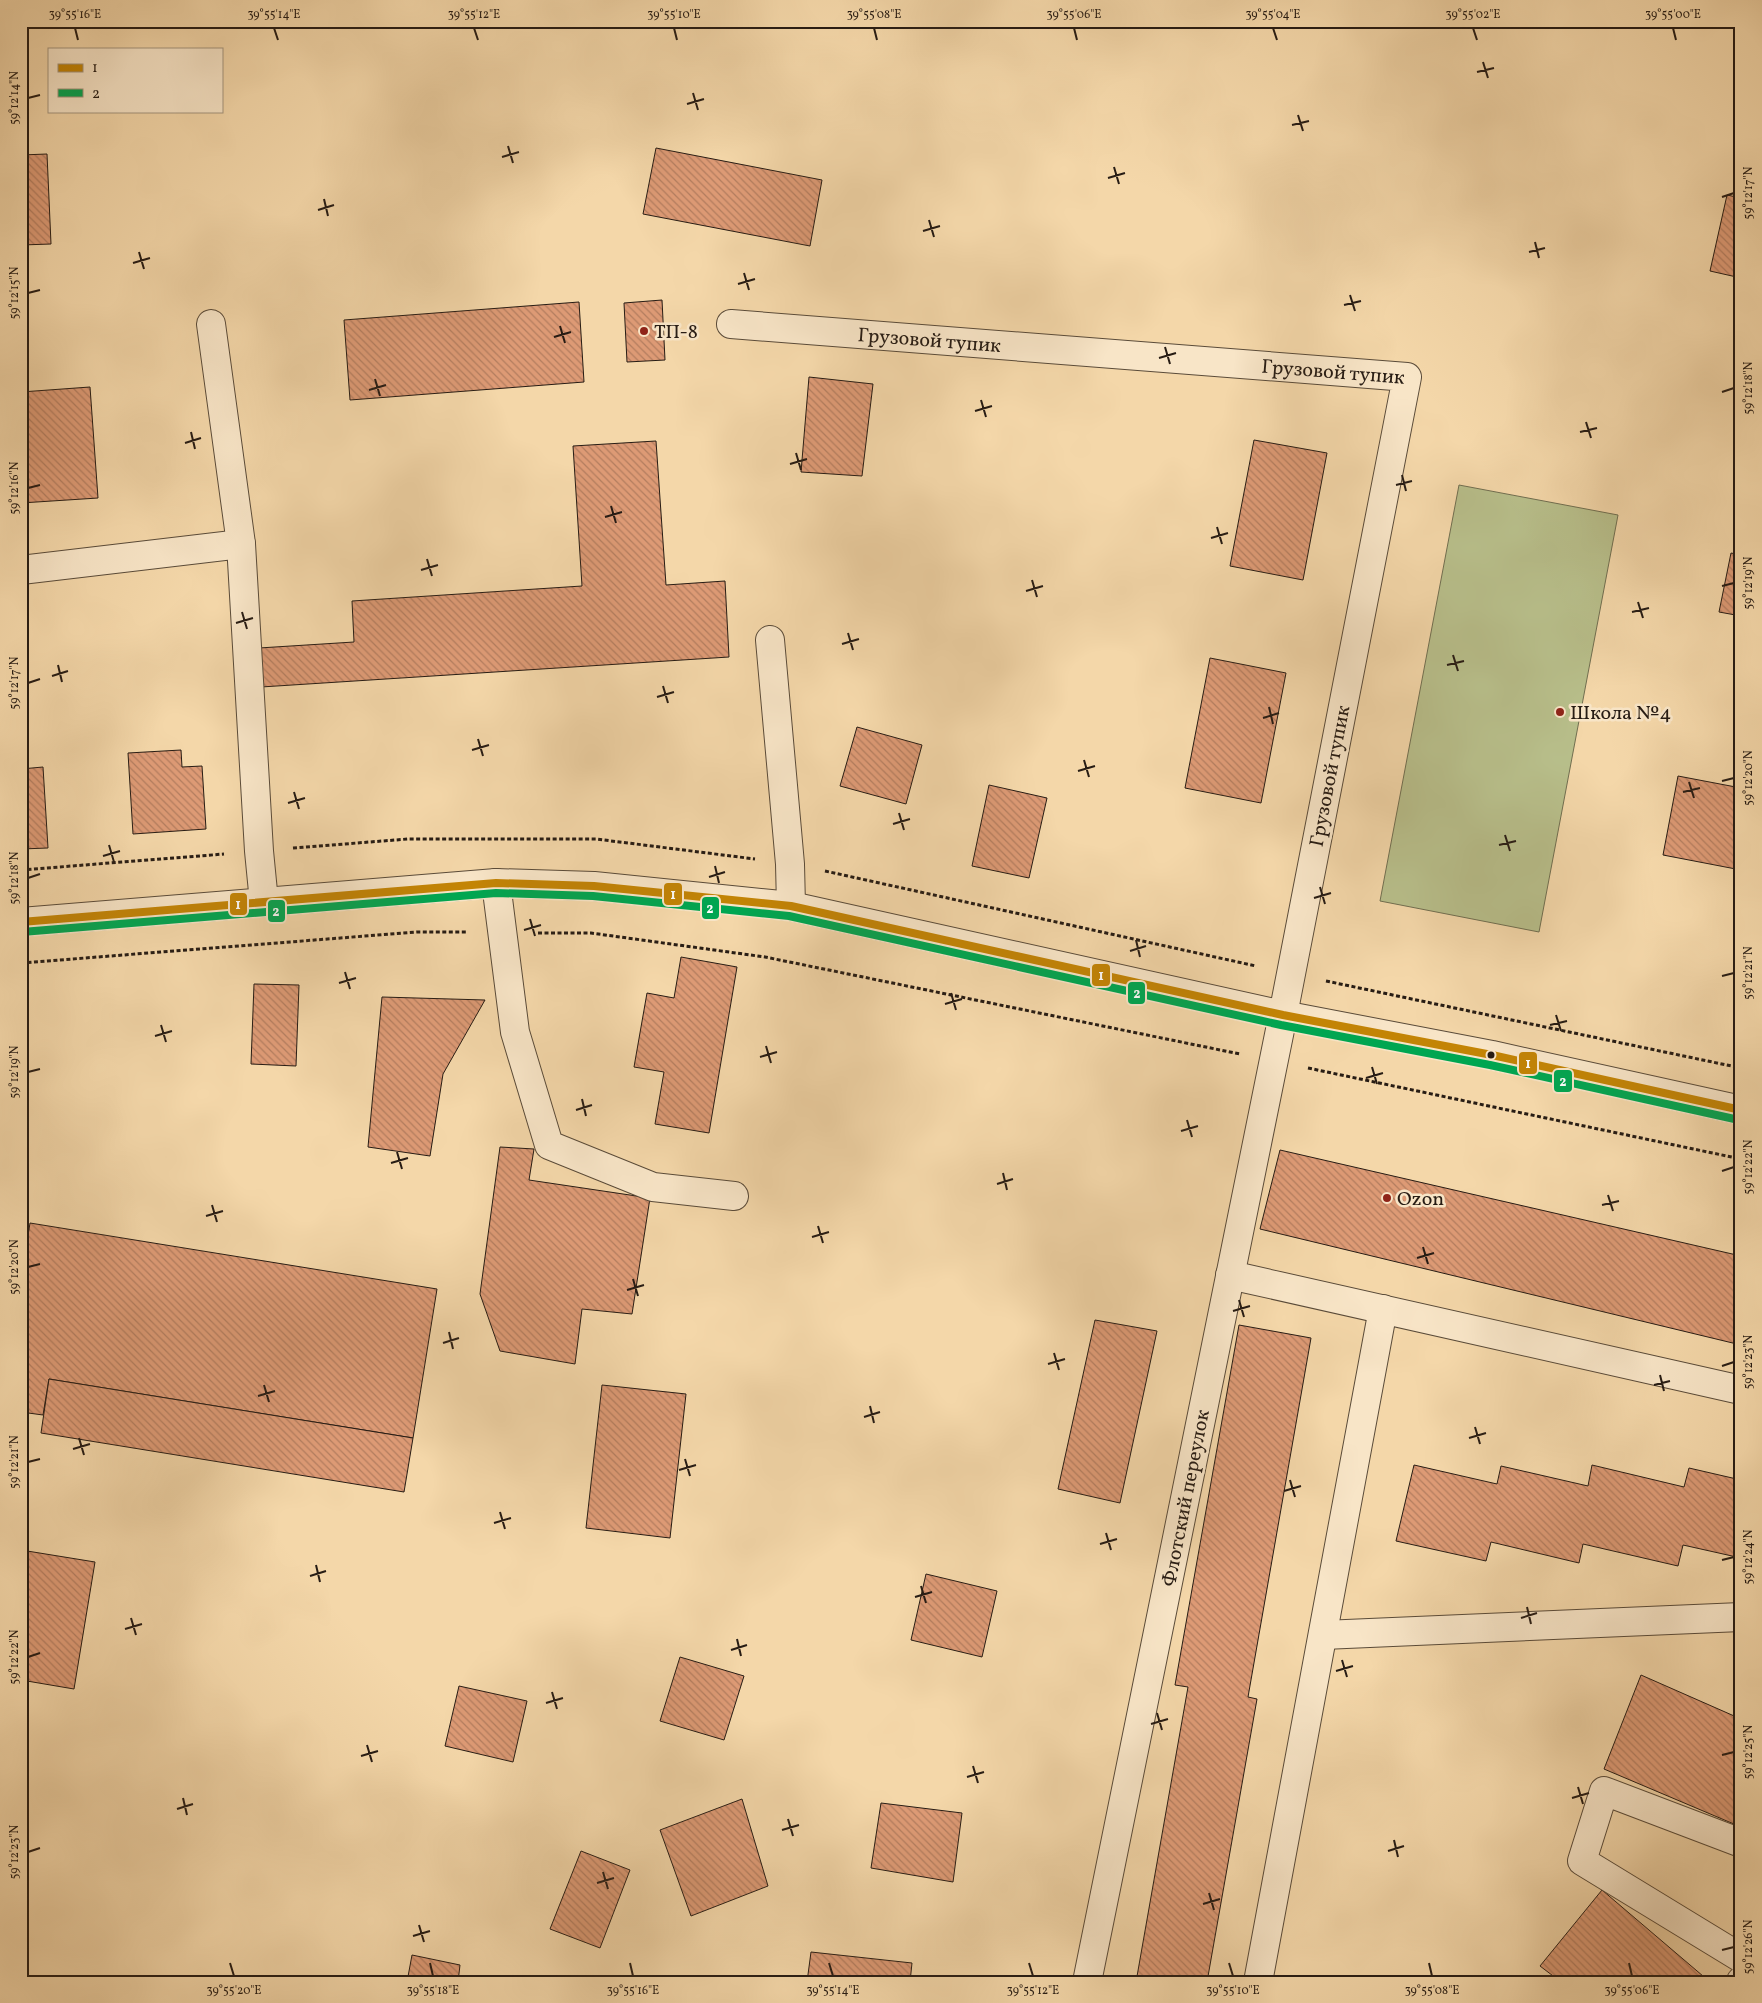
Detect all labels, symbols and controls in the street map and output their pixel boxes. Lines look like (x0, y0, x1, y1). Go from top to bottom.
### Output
text: 39°55'16"E (49, 7, 101, 23)
text: 39°55'14"E (247, 7, 301, 23)
text: 39°55'12"E (448, 7, 500, 23)
text: 39°55'10"E (647, 7, 701, 23)
text: 39°55'08"E (847, 7, 901, 23)
text: 39°55'06"E (1047, 7, 1101, 23)
text: 39°55'04"E (1245, 7, 1301, 23)
text: 39°55'02"E (1446, 7, 1500, 23)
text: 39°55'00"E (1645, 7, 1701, 23)
legend (48, 48, 222, 112)
text: 1 (92, 58, 98, 79)
text: 59°12'14"N (7, 71, 23, 125)
text: 2 (92, 84, 100, 105)
text: 59°12'17"N (1741, 167, 1757, 219)
text: 59°12'15"N (7, 267, 23, 319)
place label: ТП-8 (654, 319, 698, 347)
street label: Грузовой тупик (857, 322, 1002, 361)
marker: ТП-8 (638, 325, 650, 337)
street label: Грузовой тупик (1260, 354, 1406, 393)
text: 59°12'18"N (1741, 361, 1757, 415)
text: 59°12'16"N (7, 461, 23, 515)
text: 59°12'19"N (1741, 556, 1757, 609)
text: 59°12'17"N (7, 657, 23, 709)
place label: Школа №4 (1570, 700, 1671, 728)
street label: Грузовой тупик (1304, 703, 1358, 850)
marker: Школа №4 (1554, 706, 1566, 718)
text: 59°12'20"N (1741, 750, 1757, 806)
text: 59°12'18"N (7, 851, 23, 905)
line badge: 1 (663, 882, 683, 906)
text: 1 (670, 886, 676, 905)
line badge: 1 (229, 892, 248, 916)
text: 1 (235, 896, 241, 915)
line badge: 2 (701, 896, 720, 920)
line badge: 2 (267, 899, 286, 923)
text: 2 (706, 900, 714, 919)
text: 2 (272, 903, 280, 922)
text: 59°12'21"N (1741, 946, 1757, 1000)
line badge: 1 (1091, 963, 1111, 987)
text: 1 (1098, 967, 1104, 986)
line badge: 2 (1127, 981, 1146, 1005)
text: 2 (1133, 985, 1141, 1004)
text: 59°12'19"N (7, 1045, 23, 1098)
unlabelled marker (1486, 1050, 1496, 1060)
line badge: 1 (1518, 1051, 1538, 1075)
text: 1 (1525, 1055, 1531, 1074)
line badge: 2 (1553, 1069, 1573, 1093)
text: 2 (1559, 1073, 1567, 1092)
text: 59°12'22"N (1741, 1140, 1757, 1194)
place label: Ozon (1397, 1186, 1444, 1214)
marker: Ozon (1381, 1192, 1393, 1204)
text: 59°12'20"N (7, 1239, 23, 1295)
text: 59°12'23"N (1741, 1335, 1757, 1389)
street label: Флотский переулок (1156, 1407, 1218, 1589)
text: 59°12'21"N (7, 1435, 23, 1489)
text: 59°12'24"N (1741, 1529, 1757, 1585)
text: 59°12'22"N (7, 1630, 23, 1684)
text: 59°12'25"N (1741, 1725, 1757, 1779)
text: 59°12'23"N (7, 1825, 23, 1879)
text: 59°12'26"N (1741, 1920, 1757, 1974)
text: 39°55'20"E (207, 1983, 261, 1999)
text: 39°55'18"E (407, 1983, 459, 1999)
text: 39°55'16"E (607, 1983, 659, 1999)
text: 39°55'14"E (806, 1983, 860, 1999)
text: 39°55'12"E (1007, 1983, 1059, 1999)
text: 39°55'10"E (1206, 1983, 1260, 1999)
text: 39°55'08"E (1405, 1983, 1459, 1999)
text: 39°55'06"E (1605, 1983, 1659, 1999)

